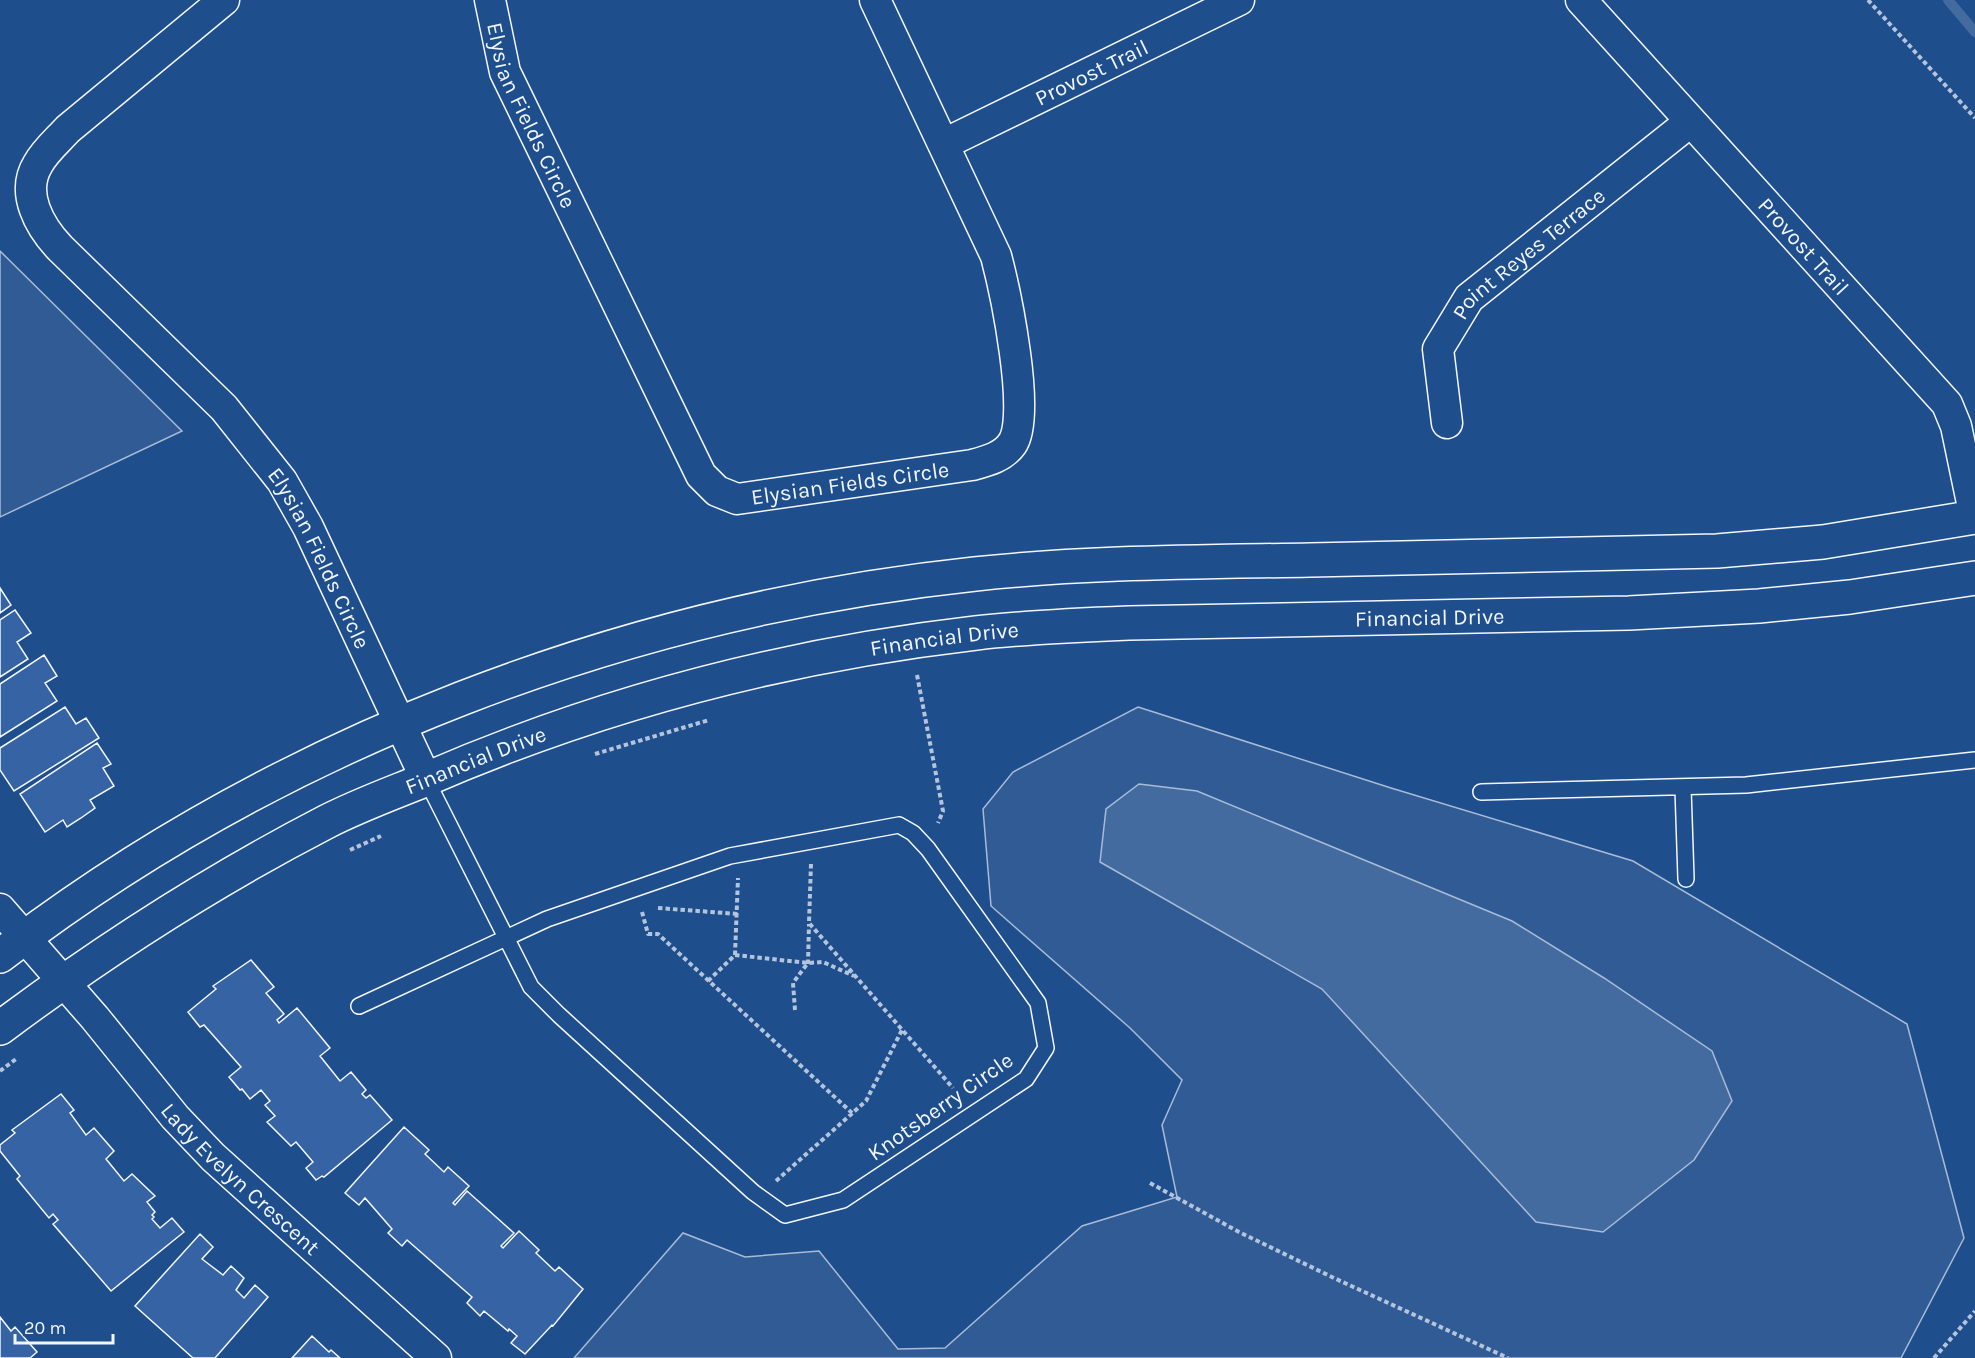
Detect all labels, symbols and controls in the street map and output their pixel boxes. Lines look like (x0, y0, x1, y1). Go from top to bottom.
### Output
street label: Elysian Fields Circle (481, 20, 581, 212)
street label: Provost Trail (1031, 34, 1153, 112)
street label: Point Reyes Terrace (1447, 183, 1611, 324)
street label: Provost Trail (1752, 193, 1854, 301)
street label: Elysian Fields Circle (749, 456, 951, 511)
street label: Elysian Fields Circle (262, 462, 375, 653)
street label: Financial Drive (1355, 603, 1505, 632)
street label: Financial Drive (868, 617, 1020, 662)
street label: Financial Drive (402, 721, 550, 800)
street label: Knotsberry Circle (863, 1047, 1018, 1167)
street label: Lady Evelyn Crescent (155, 1098, 325, 1261)
scale bar (15, 1307, 112, 1345)
text: 20 m (24, 1317, 66, 1339)

